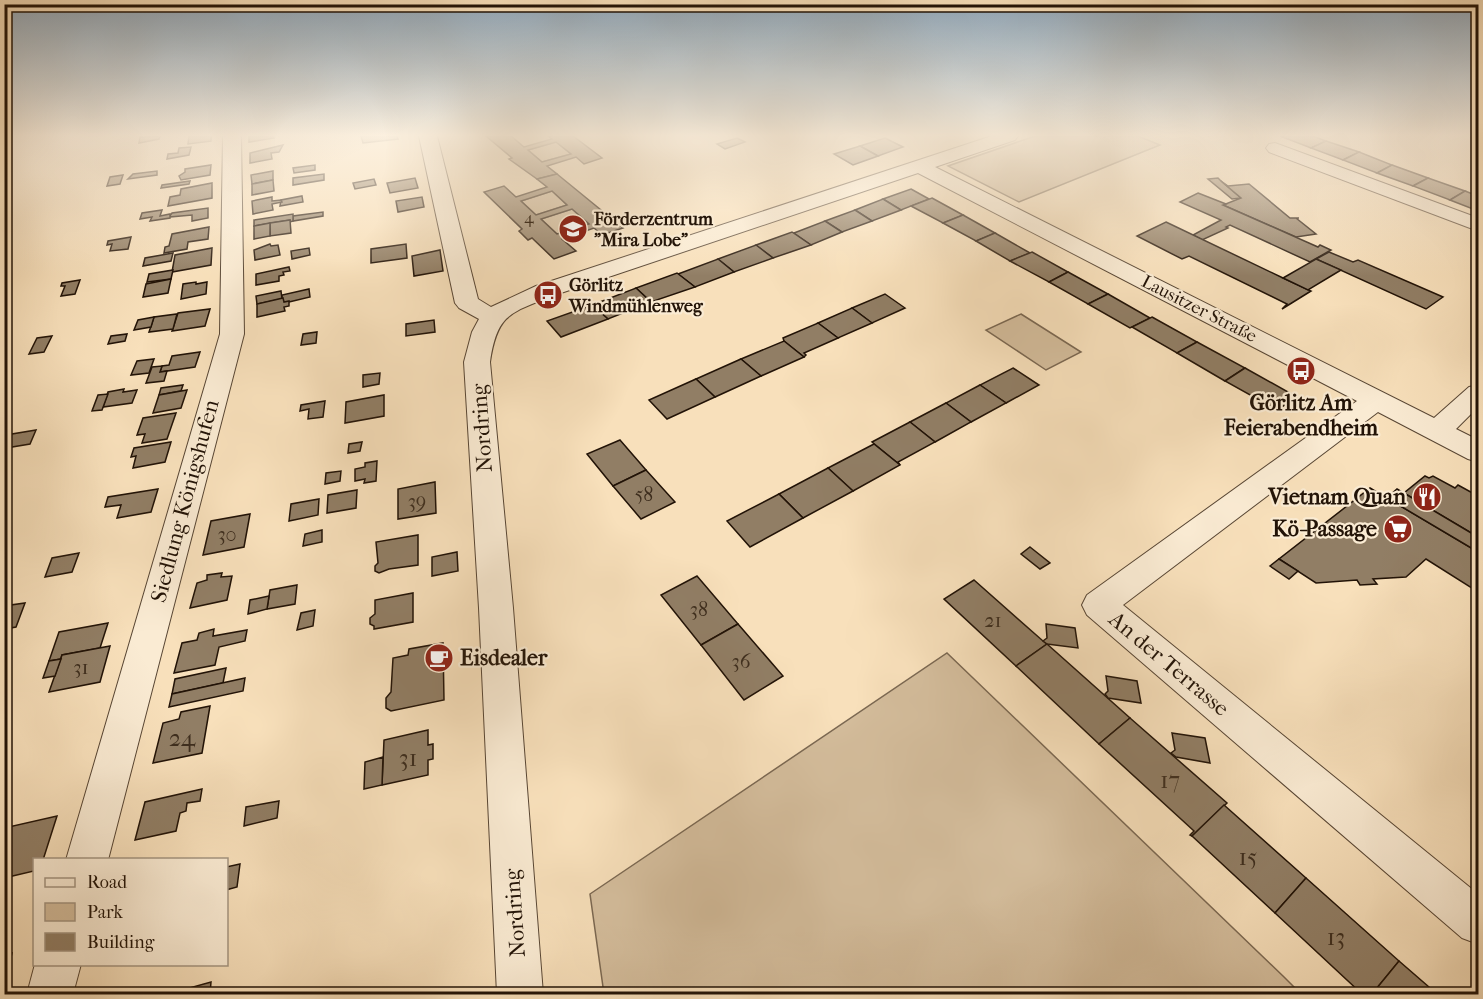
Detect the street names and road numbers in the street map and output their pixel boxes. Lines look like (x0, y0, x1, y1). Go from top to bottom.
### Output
street label: Lausitzer Straße (1138, 271, 1260, 347)
street label: Nordring (466, 383, 498, 473)
street label: Siedlung Königshufen (145, 397, 225, 605)
street label: An der Terrasse (1103, 606, 1234, 722)
street label: Nordring (499, 868, 531, 958)

